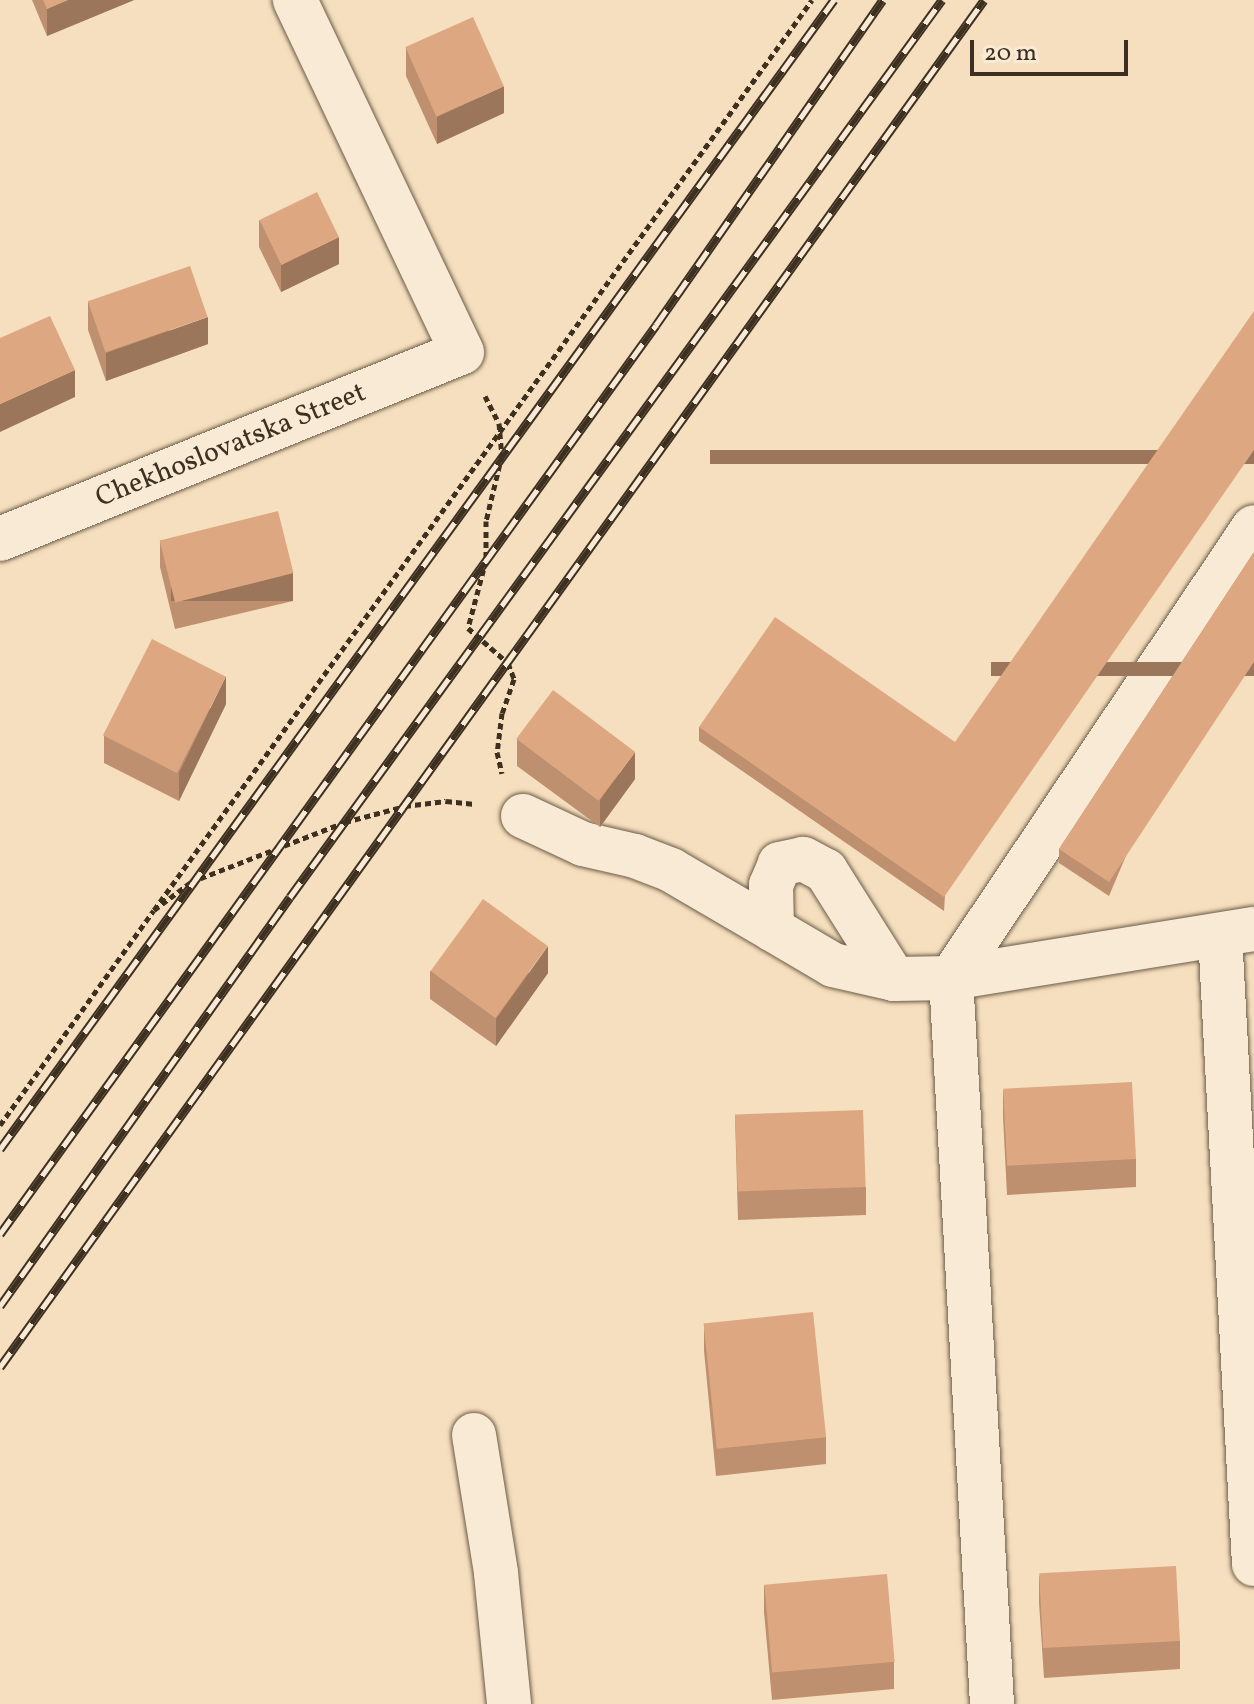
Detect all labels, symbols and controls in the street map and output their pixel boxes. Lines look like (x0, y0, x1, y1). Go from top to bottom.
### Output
scale bar (974, 24, 1132, 74)
text: 20 m (984, 37, 1037, 71)
street label: Chekhoslovatska Street (91, 376, 371, 516)

